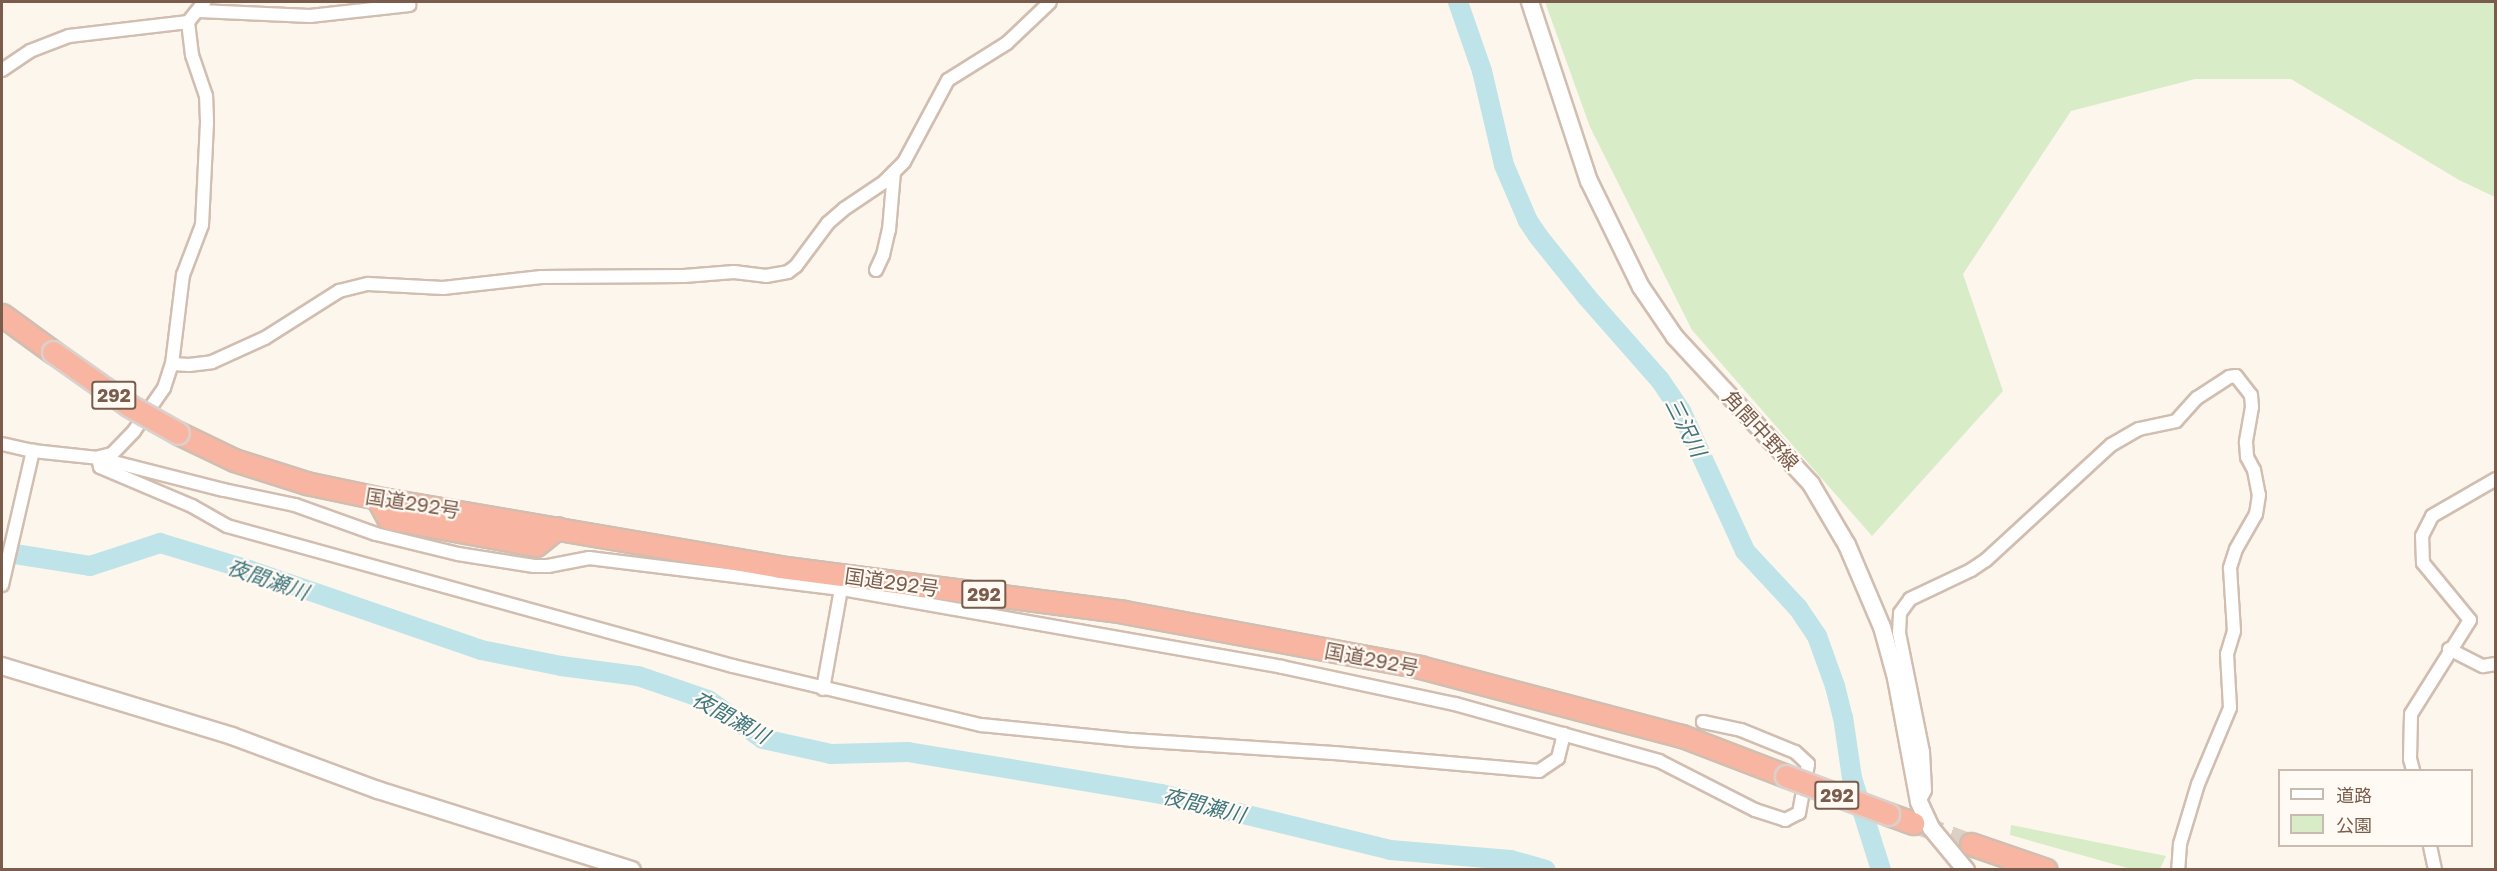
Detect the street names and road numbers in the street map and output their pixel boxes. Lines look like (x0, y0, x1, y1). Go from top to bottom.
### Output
road number: 292 (90, 380, 138, 410)
street label: 角間中野線 (1718, 385, 1804, 475)
street label: 国道292号 (364, 484, 462, 522)
street label: 国道292号 (843, 563, 941, 601)
road number: 292 (960, 579, 1008, 609)
street label: 国道292号 (1323, 638, 1421, 680)
road number: 292 (1813, 780, 1861, 810)

